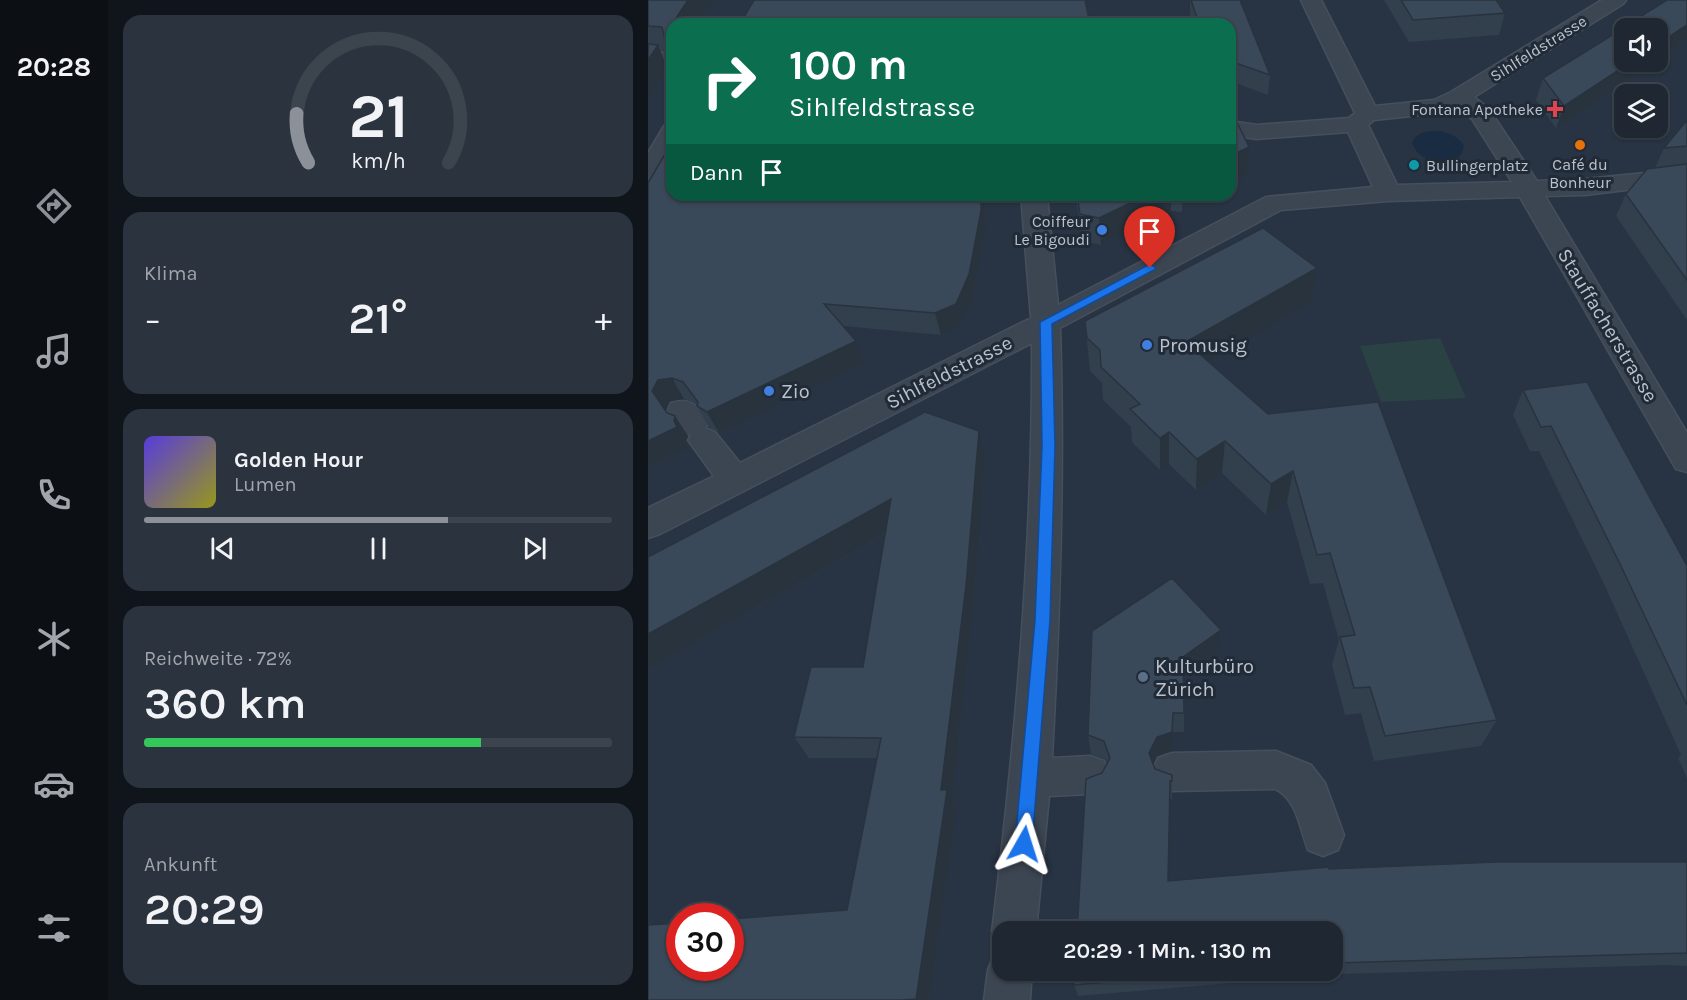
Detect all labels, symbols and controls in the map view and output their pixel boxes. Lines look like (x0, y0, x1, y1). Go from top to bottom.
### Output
street label: Sihlfeldstrasse (1486, 11, 1590, 86)
map controls (1614, 18, 1668, 138)
button: sound (1614, 18, 1668, 72)
text: 100 m (789, 40, 908, 90)
icon: right (690, 42, 768, 120)
text: 20:28 (17, 51, 91, 83)
text: 21 (348, 80, 408, 153)
button: layers (1614, 84, 1668, 138)
text: Sihlfeldstrasse (789, 91, 975, 123)
place label: Fontana Apotheke (1411, 100, 1543, 119)
marker: Fontana Apotheke (1548, 102, 1562, 116)
marker: Café du Bonheur (1573, 138, 1587, 152)
text: km/h (351, 148, 405, 173)
place label: Café du Bonheur (1549, 155, 1611, 192)
icon: arrive (755, 156, 788, 189)
place label: Bullingerplatz (1426, 156, 1528, 175)
marker: Bullingerplatz (1407, 158, 1421, 172)
text: Dann (690, 160, 743, 186)
icon: directions (33, 185, 75, 227)
pin (1124, 206, 1175, 268)
place label: Coiffeur Le Bigoudi (1014, 212, 1090, 249)
icon: arrive (1133, 215, 1166, 248)
marker: Coiffeur Le Bigoudi (1095, 223, 1109, 237)
street label: Stauffacherstrasse (1553, 244, 1662, 406)
text: Klima (144, 262, 197, 285)
text: 21° (348, 292, 408, 344)
text: − (144, 300, 161, 338)
text: + (595, 300, 612, 338)
icon: music (33, 330, 75, 372)
street label: Sihlfeldstrasse (883, 331, 1016, 414)
place label: Promusig (1159, 334, 1247, 357)
marker: Promusig (1140, 338, 1154, 352)
place label: Zio (781, 380, 810, 403)
marker: Zio (762, 384, 776, 398)
text: Golden Hour (234, 447, 363, 473)
text: Lumen (234, 473, 297, 496)
icon: phone (33, 474, 75, 516)
icon: previous (206, 532, 239, 565)
icon: pause (362, 532, 395, 565)
icon: next (518, 532, 551, 565)
icon: climate (33, 618, 75, 660)
text: Reichweite · 72% (144, 647, 292, 670)
place label: Kulturbüro Zürich (1155, 655, 1254, 701)
marker: Kulturbüro Zürich (1136, 670, 1150, 684)
text: 360 km (144, 677, 307, 729)
icon: car (33, 763, 75, 805)
position arrow (992, 812, 1056, 876)
text: Ankunft (144, 853, 217, 876)
text: 20:29 (144, 883, 265, 935)
speed limit sign: 30 (666, 903, 744, 981)
icon: filters (33, 907, 75, 949)
text: 20:29 · 1 Min. · 130 m (1063, 938, 1272, 964)

